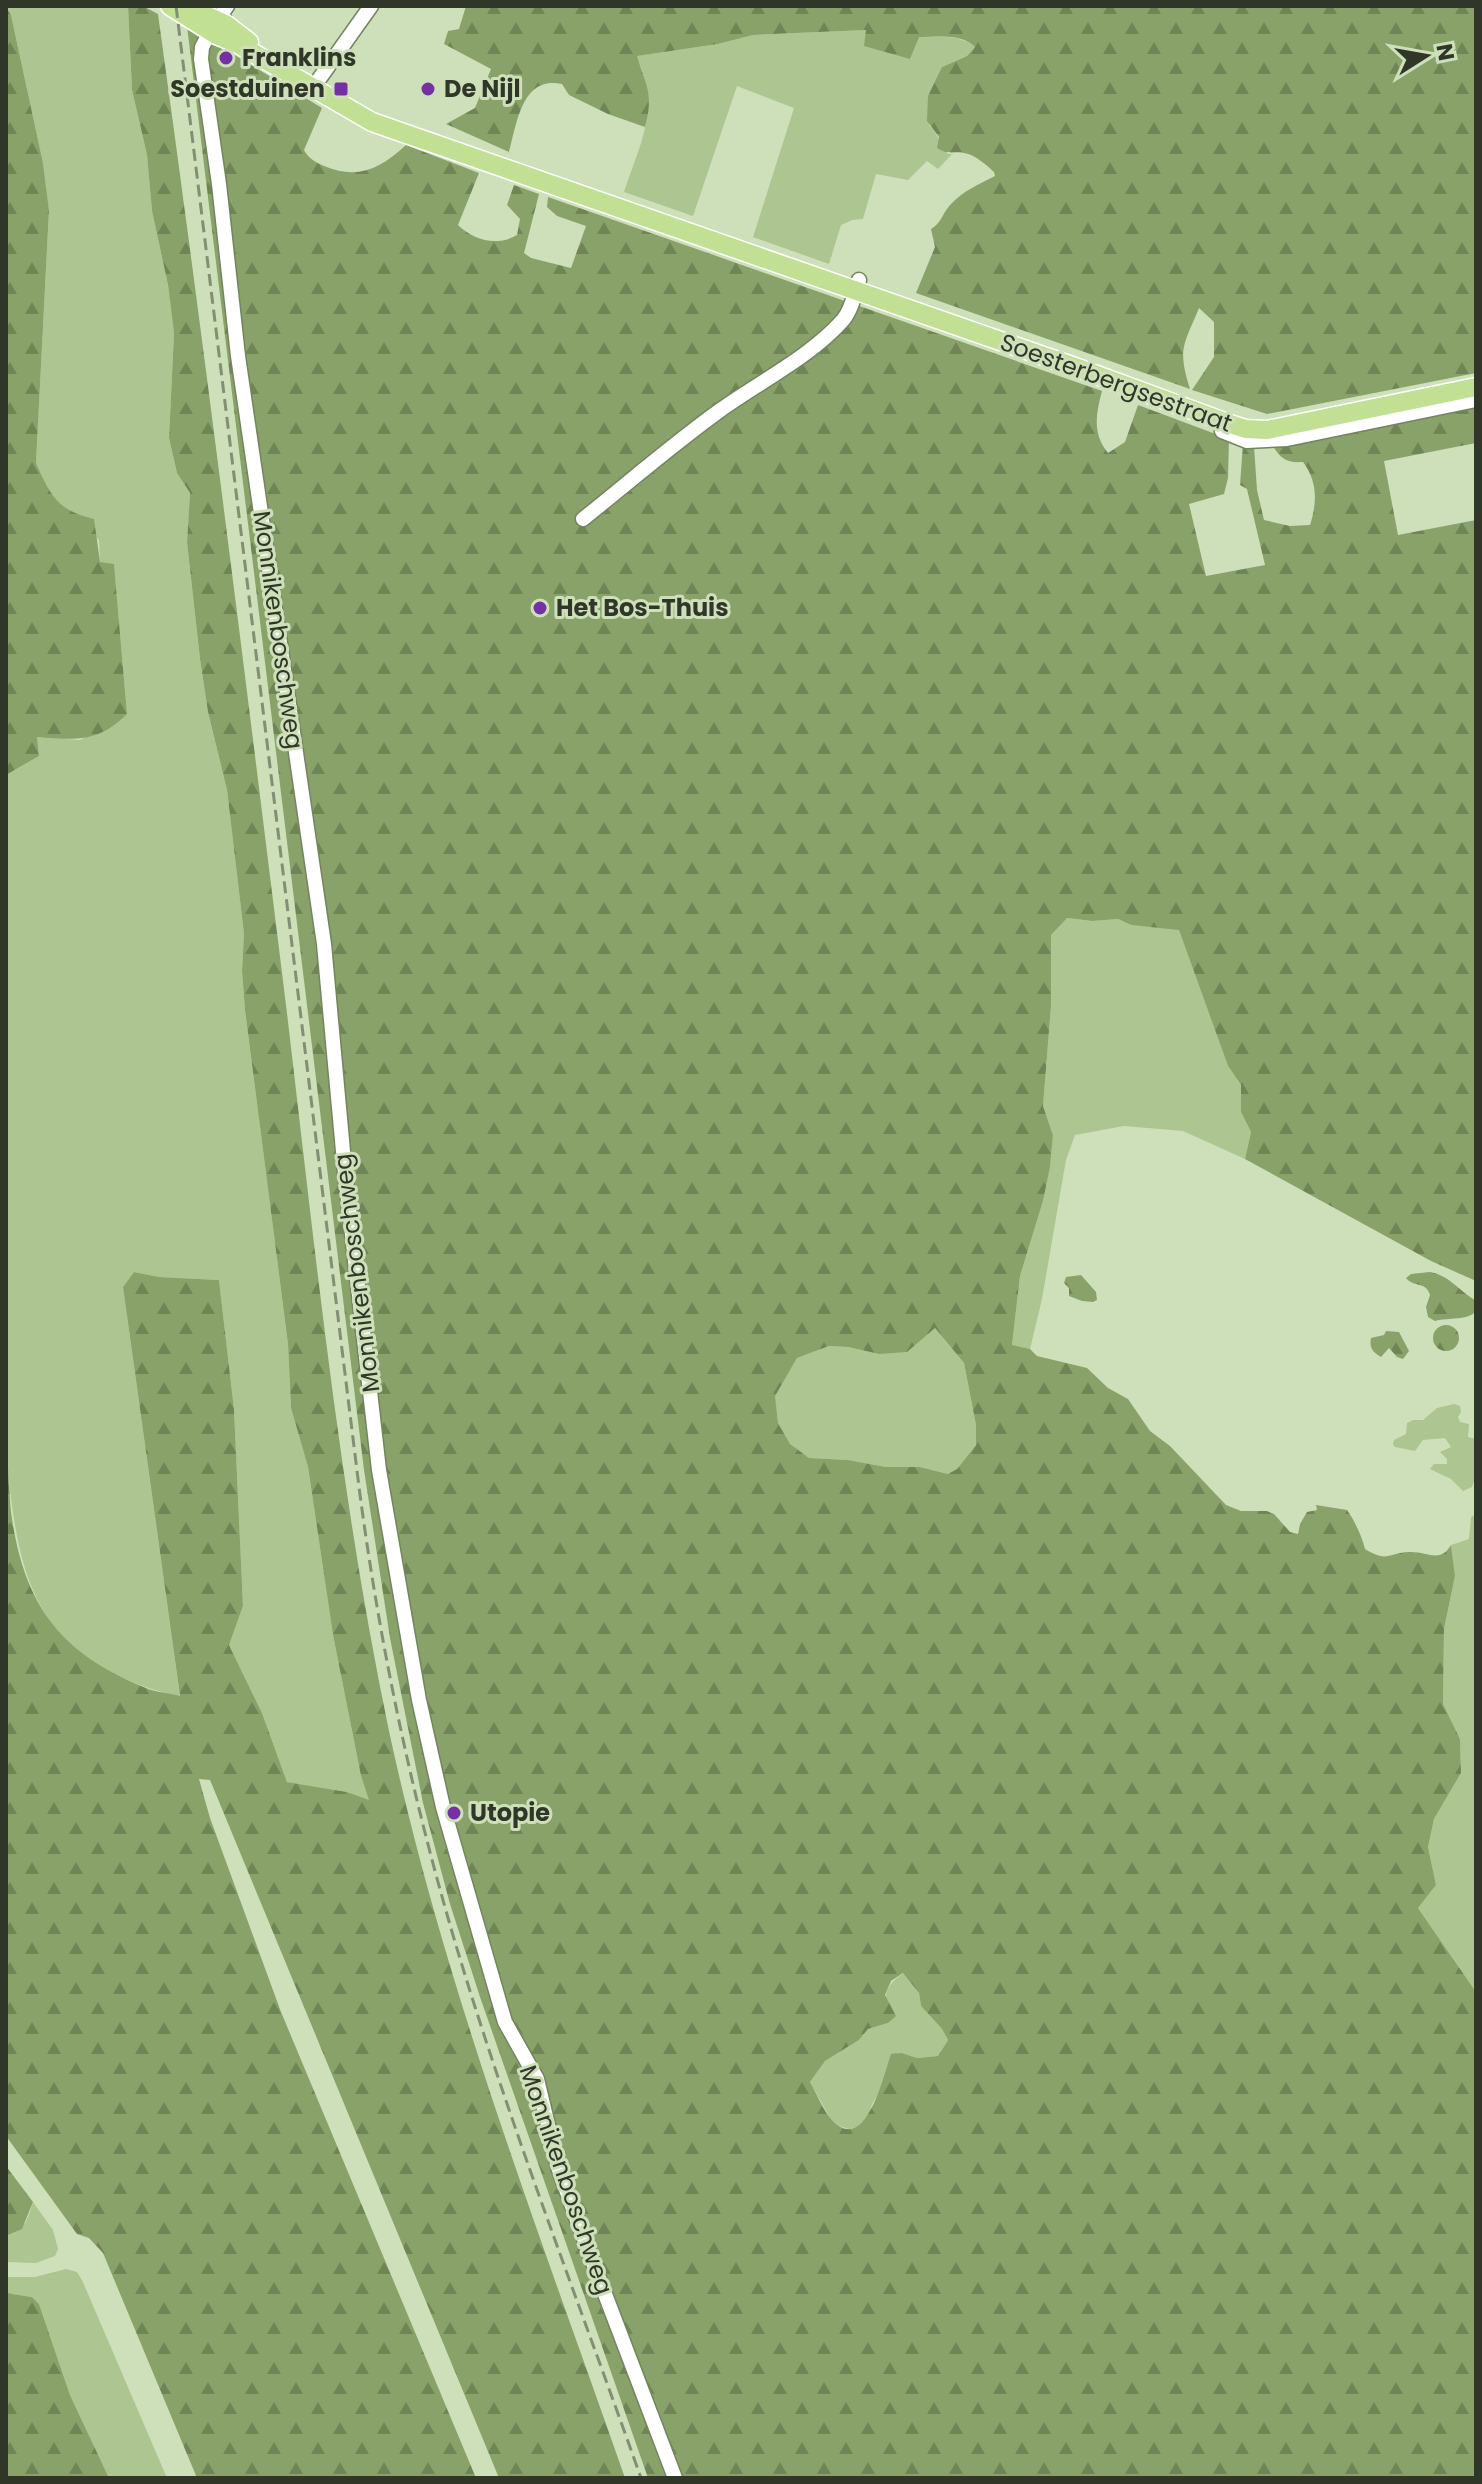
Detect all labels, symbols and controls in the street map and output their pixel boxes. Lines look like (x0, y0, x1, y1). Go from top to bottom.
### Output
north arrow (1386, 16, 1466, 96)
place label: Franklins (242, 41, 356, 74)
text: N (1428, 41, 1462, 63)
marker: Franklins (217, 49, 235, 67)
place label: Soestduinen (170, 72, 325, 105)
place label: De Nijl (444, 72, 521, 105)
marker: Soestduinen (332, 80, 350, 98)
marker: De Nijl (419, 80, 437, 98)
street label: Soesterbergsestraat (996, 325, 1237, 440)
street label: Monnikenboschweg (245, 509, 312, 751)
place label: Het Bos-Thuis (556, 591, 729, 624)
marker: Het Bos-Thuis (531, 599, 549, 617)
street label: Monnikenboschweg (325, 1152, 388, 1394)
place label: Utopie (470, 1796, 550, 1829)
marker: Utopie (445, 1804, 463, 1822)
street label: Monnikenboschweg (512, 2061, 621, 2299)

